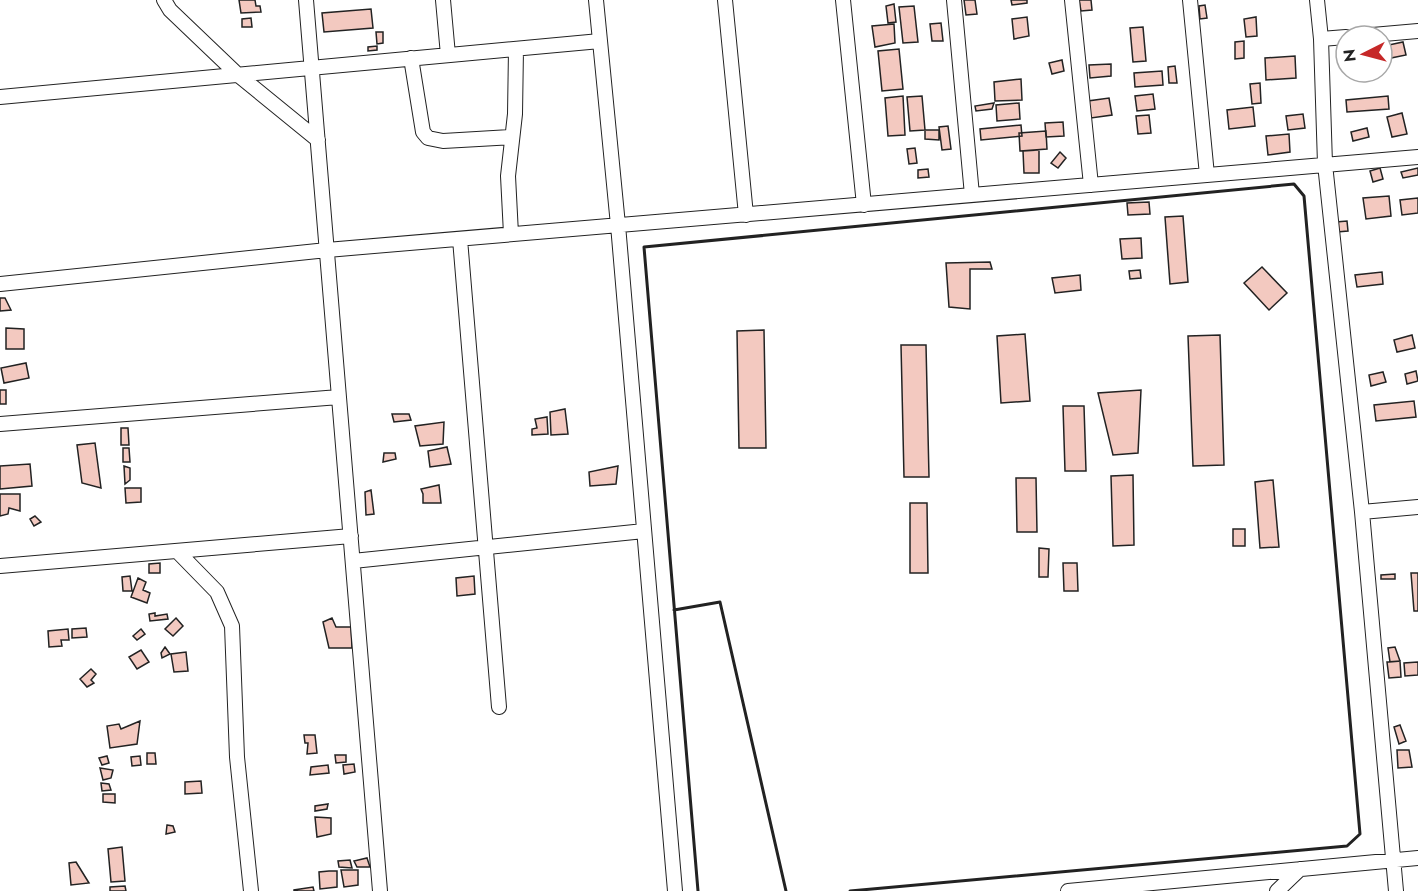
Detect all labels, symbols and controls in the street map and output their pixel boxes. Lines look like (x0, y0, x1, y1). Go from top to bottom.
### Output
north arrow (1334, 24, 1394, 84)
text: N (1337, 48, 1362, 63)

